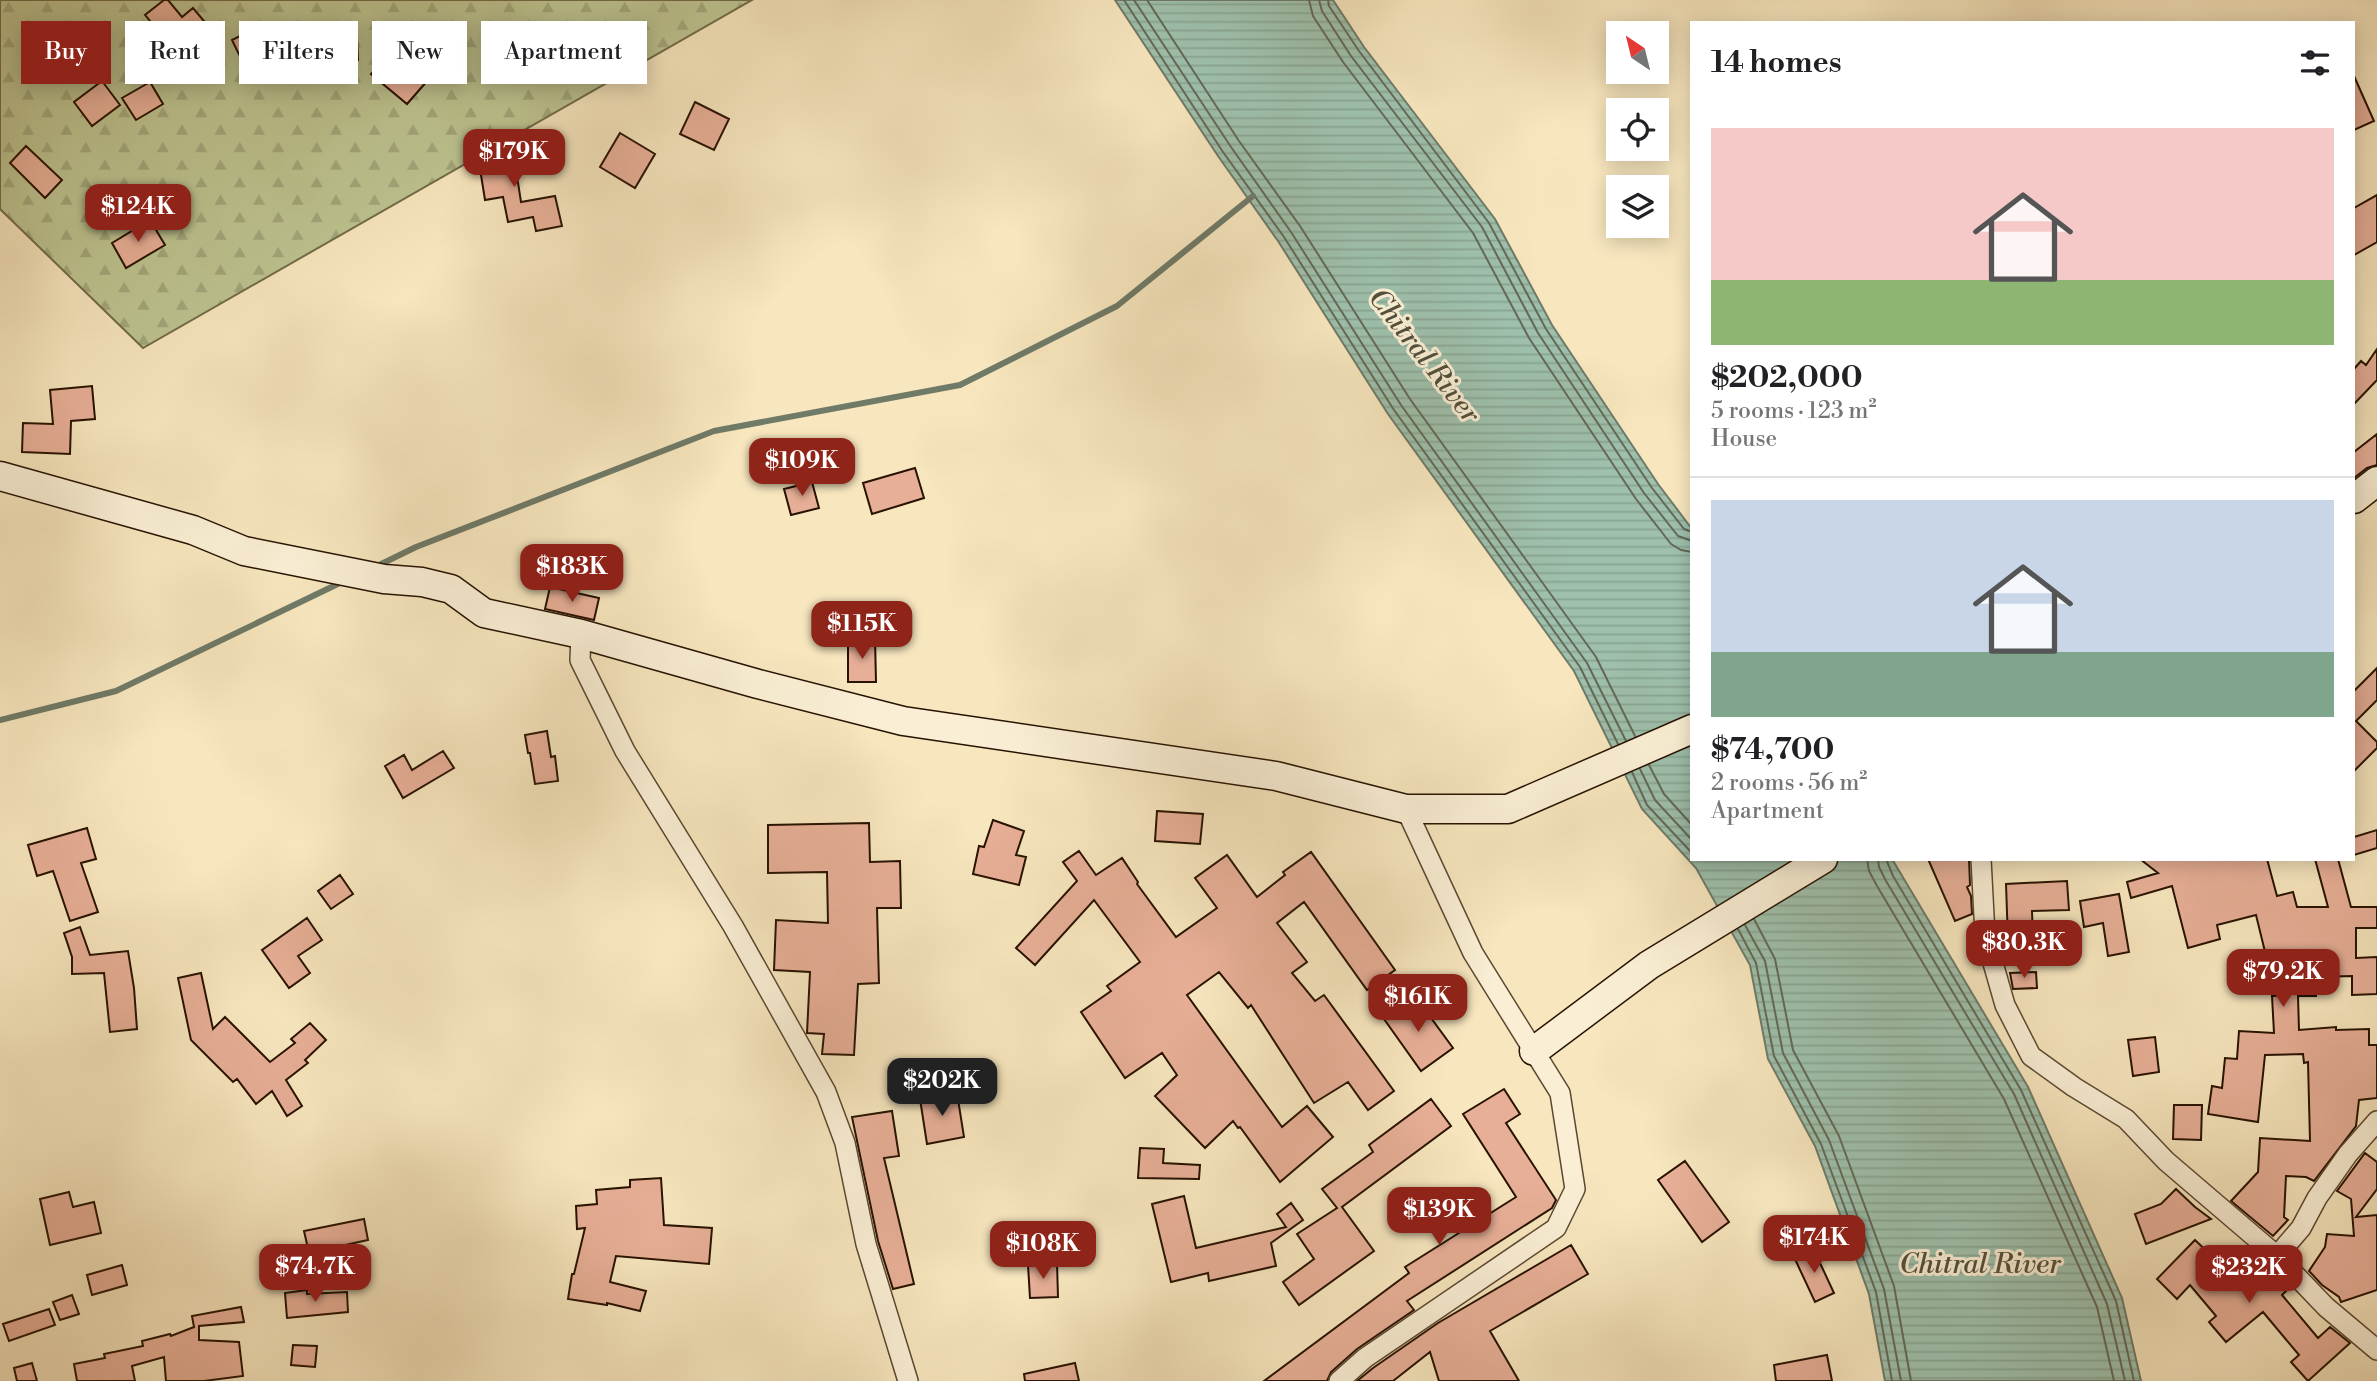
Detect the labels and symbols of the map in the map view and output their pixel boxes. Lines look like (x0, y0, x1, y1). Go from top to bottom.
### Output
north arrow (1606, 21, 1670, 84)
pin: $179K (465, 130, 563, 189)
pin: $124K (89, 184, 187, 244)
water label: Chitral River (1360, 282, 1488, 431)
pin: $109K (753, 438, 851, 498)
pin: $183K (523, 544, 621, 604)
pin: $115K (813, 602, 911, 661)
pin: $80.3K (1967, 920, 2081, 980)
pin: $79.2K (2226, 950, 2340, 1009)
pin: $161K (1369, 974, 1467, 1034)
pin: $202K (893, 1058, 991, 1118)
pin: $139K (1390, 1188, 1488, 1247)
pin: $174K (1765, 1216, 1863, 1275)
pin: $108K (994, 1222, 1092, 1281)
pin: $74.7K (258, 1244, 372, 1304)
pin: $232K (2200, 1246, 2298, 1305)
water label: Chitral River (1899, 1247, 2062, 1282)

